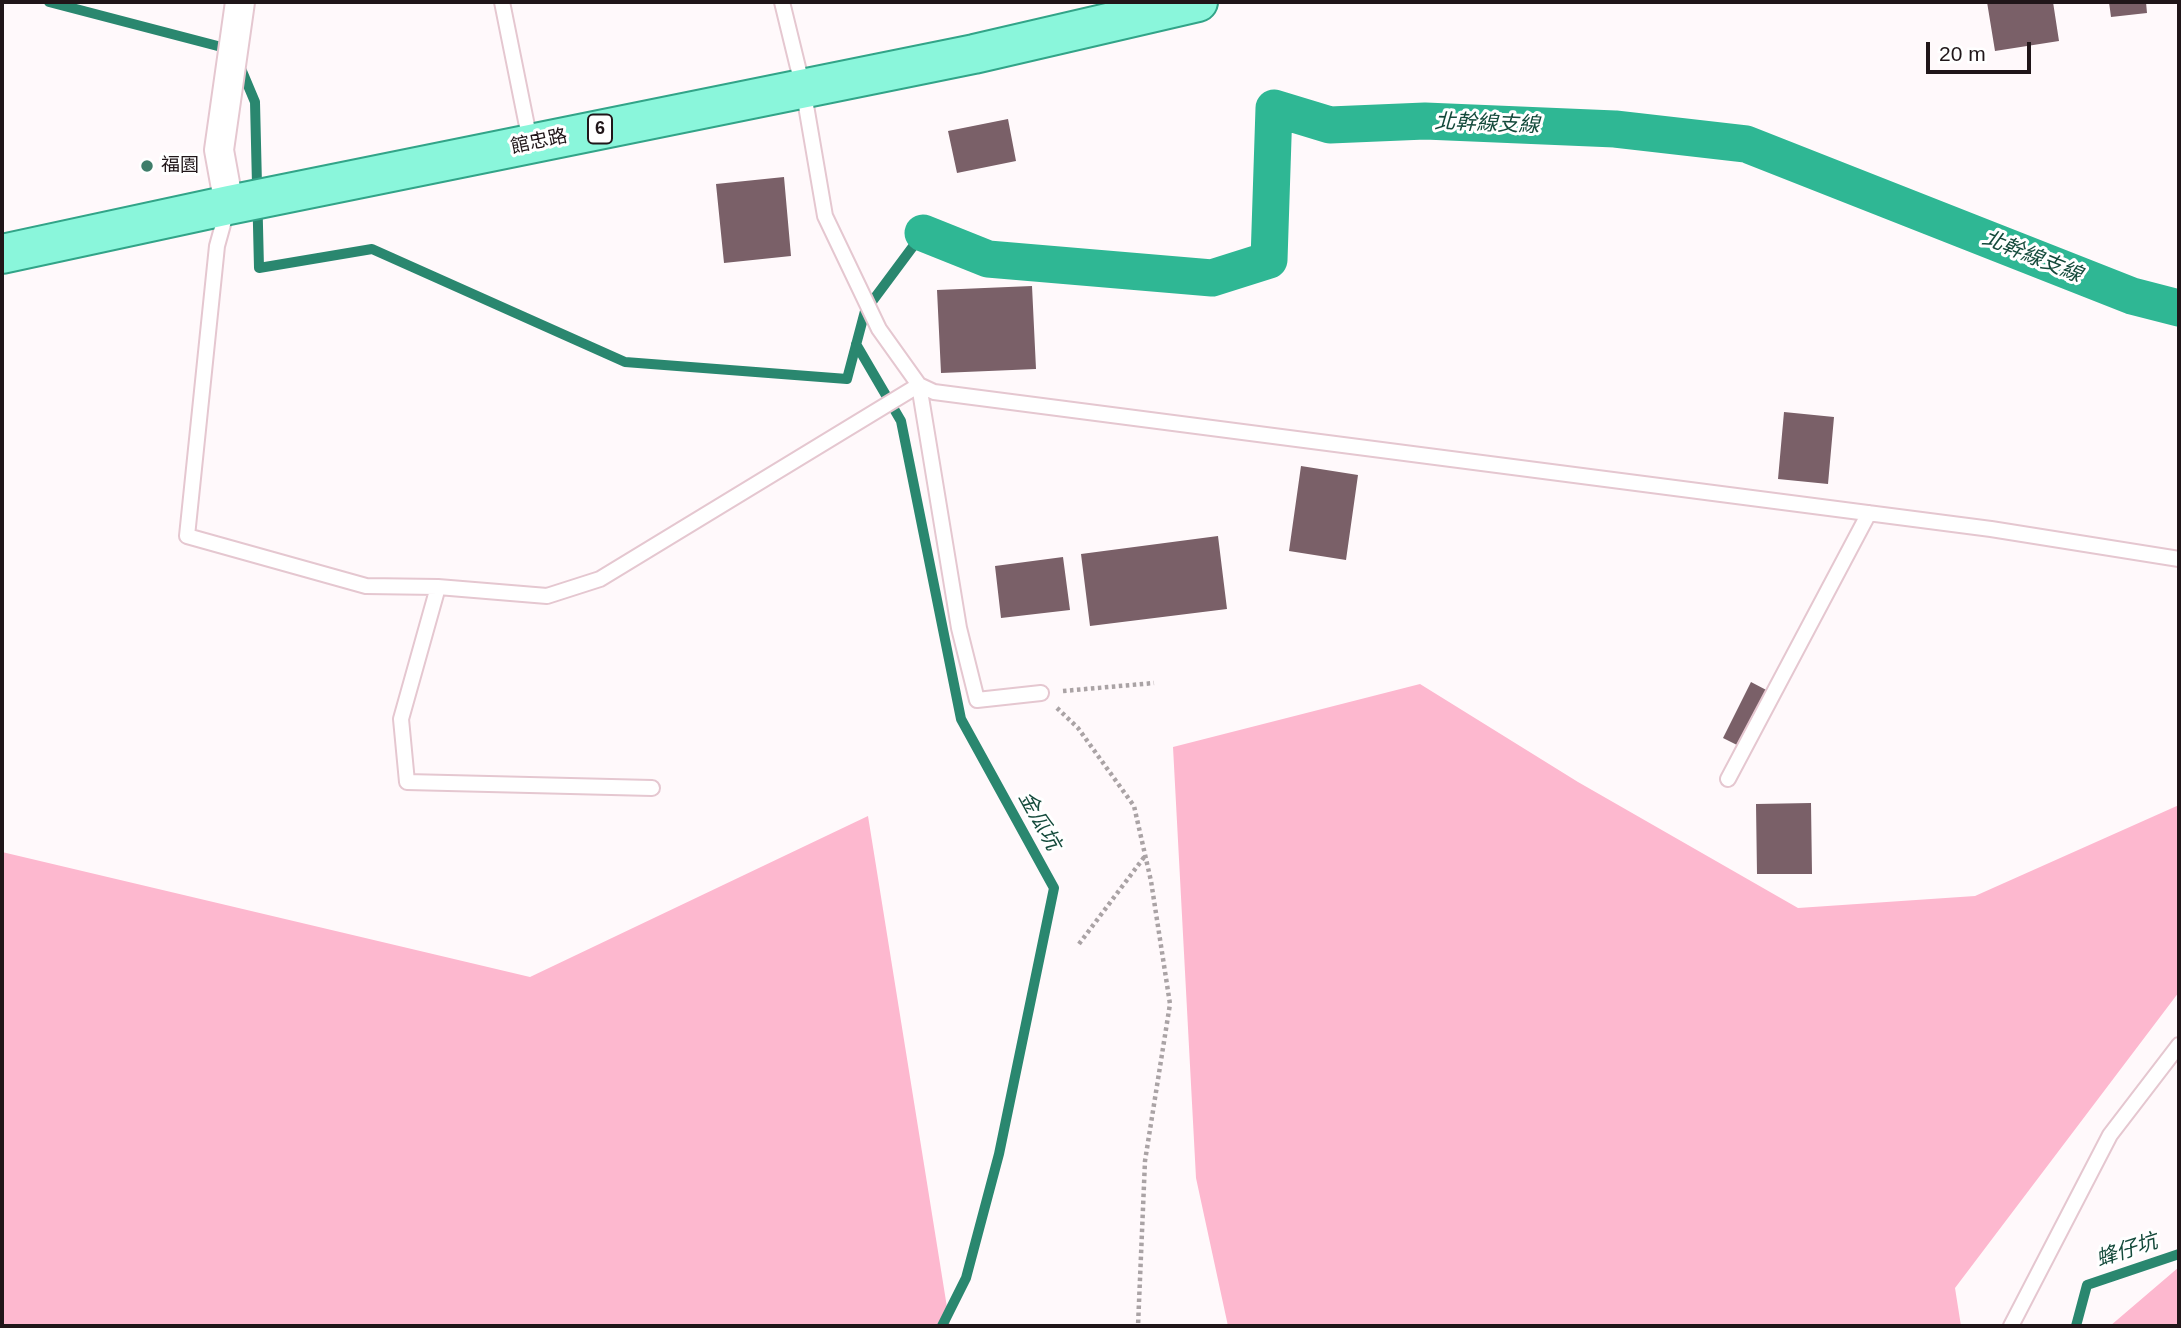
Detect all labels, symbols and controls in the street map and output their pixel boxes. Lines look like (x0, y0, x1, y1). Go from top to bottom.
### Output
scale bar (1929, 28, 2034, 72)
text: 20 m (1939, 42, 1986, 65)
water label: 北幹線支線 (1434, 110, 1540, 138)
road number: 6 (588, 114, 612, 144)
street label: 館忠路 (509, 125, 569, 159)
place label: 福園 (161, 155, 199, 177)
marker: 福園 (139, 158, 155, 174)
water label: 北幹線支線 (1979, 226, 2085, 288)
water label: 金瓜坑 (1013, 787, 1065, 855)
water label: 蜂仔坑 (2093, 1229, 2161, 1273)

